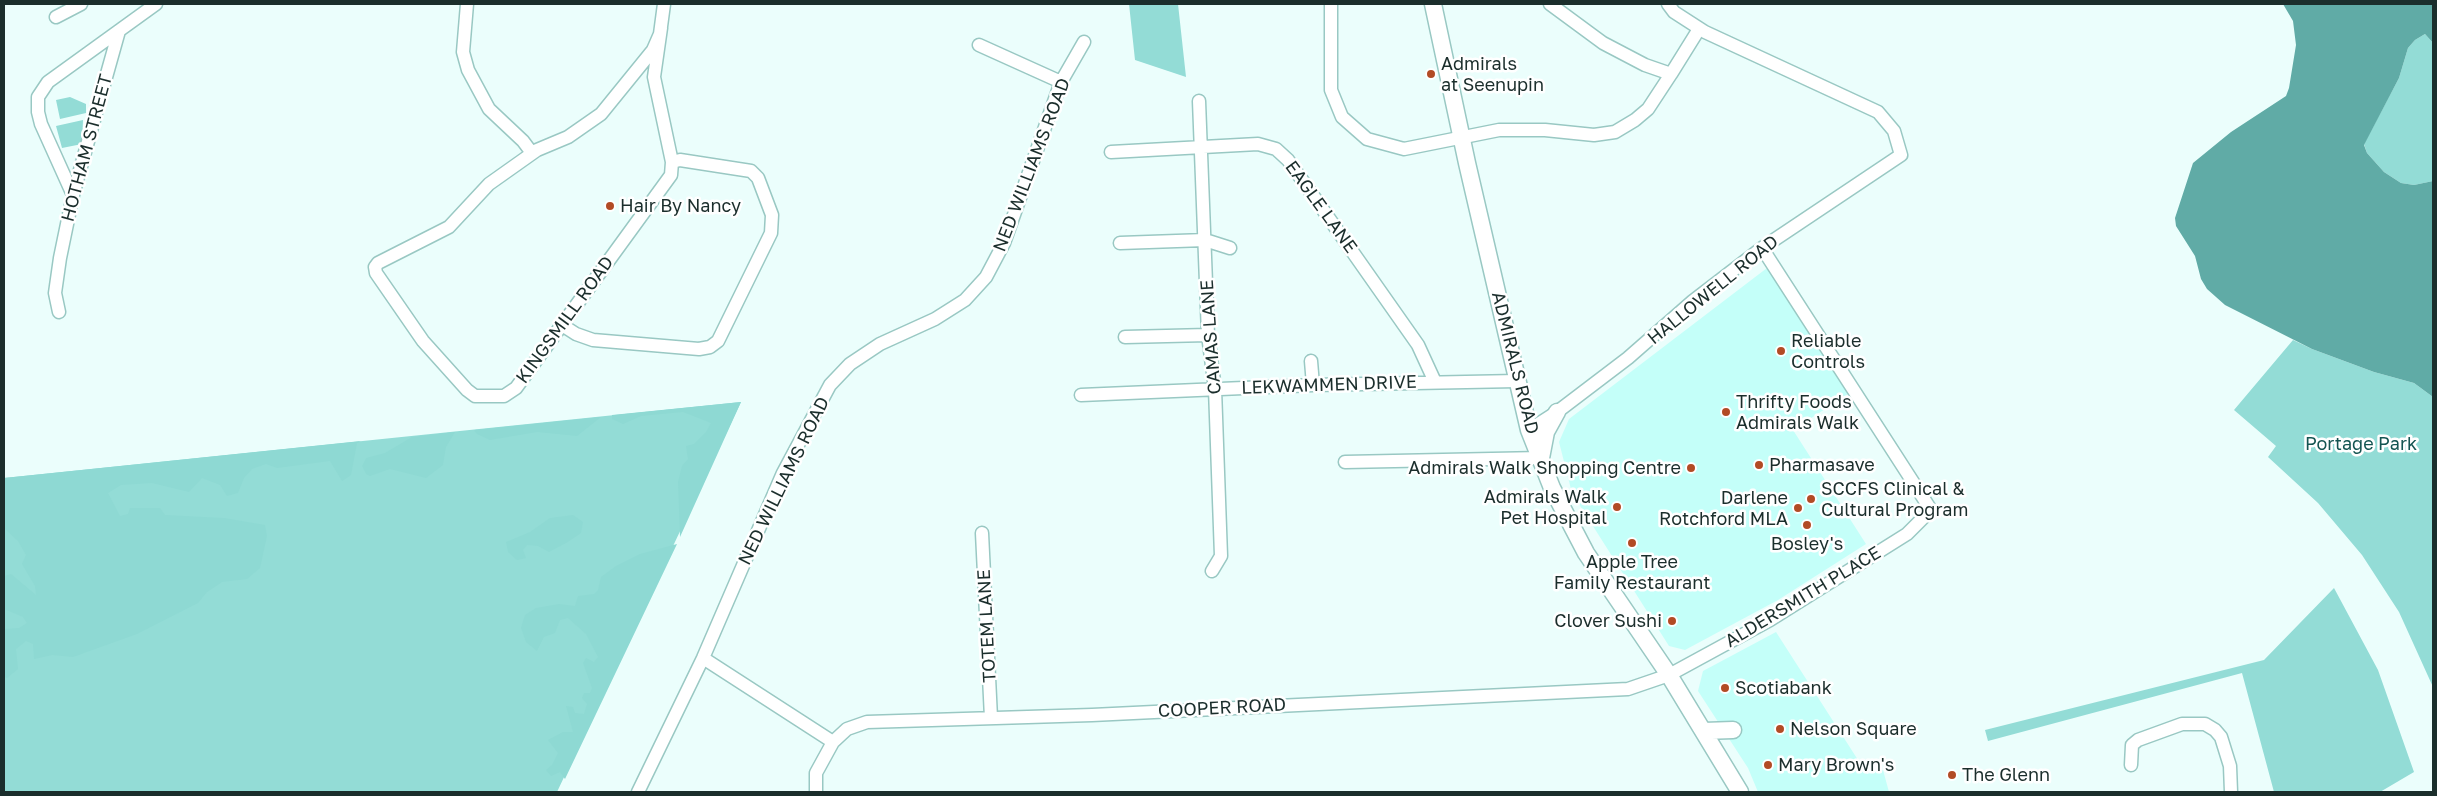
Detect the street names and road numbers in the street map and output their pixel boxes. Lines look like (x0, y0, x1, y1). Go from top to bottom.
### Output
street label: HOTHAM STREET (57, 72, 117, 224)
street label: NED WILLIAMS ROAD (989, 75, 1075, 255)
street label: EAGLE LANE (1280, 157, 1362, 257)
street label: HALLOWELL ROAD (1643, 231, 1783, 349)
street label: KINGSMILL ROAD (512, 252, 618, 388)
street label: CAMAS LANE (1196, 279, 1226, 395)
street label: ADMIRALS ROAD (1487, 290, 1543, 436)
street label: LEKWAMMEN DRIVE (1241, 371, 1417, 399)
street label: NED WILLIAMS ROAD (734, 393, 834, 569)
street label: ALDERSMITH PLACE (1721, 542, 1885, 652)
street label: TOTEM LANE (973, 569, 1001, 683)
street label: COOPER ROAD (1157, 694, 1287, 722)

